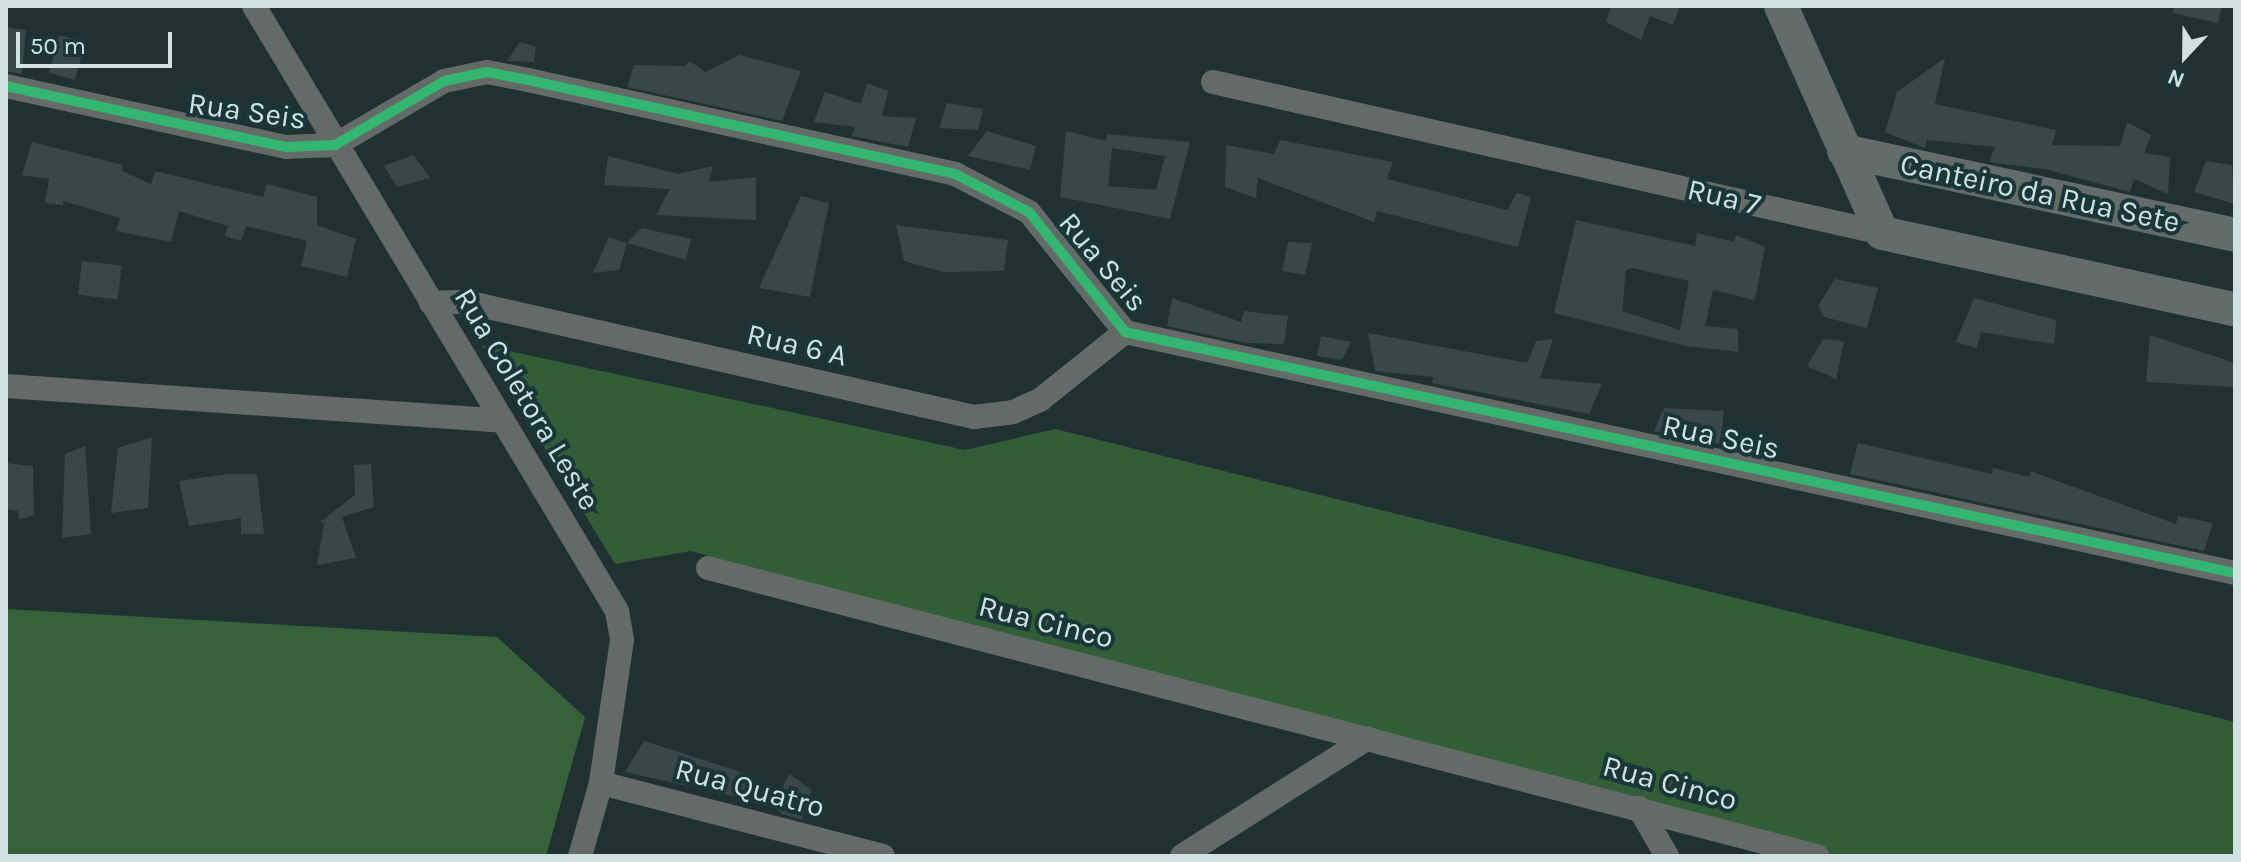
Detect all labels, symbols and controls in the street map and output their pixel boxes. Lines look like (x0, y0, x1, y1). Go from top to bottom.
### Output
scale bar (20, 16, 176, 66)
north arrow (2145, 16, 2225, 96)
text: 50 m (30, 32, 86, 60)
text: N (2164, 63, 2188, 93)
street label: Rua Seis (186, 85, 308, 137)
street label: Canteiro da Rua Sete (1897, 146, 2183, 240)
street label: Rua 7 (1684, 171, 1764, 223)
street label: Rua Seis (1051, 205, 1155, 319)
street label: Rua Coletora Leste (446, 281, 608, 517)
street label: Rua 6 A (743, 316, 851, 374)
street label: Rua Seis (1659, 407, 1783, 467)
street label: Rua Cinco (975, 588, 1117, 656)
street label: Rua Cinco (1599, 748, 1741, 818)
street label: Rua Quatro (671, 751, 829, 825)

